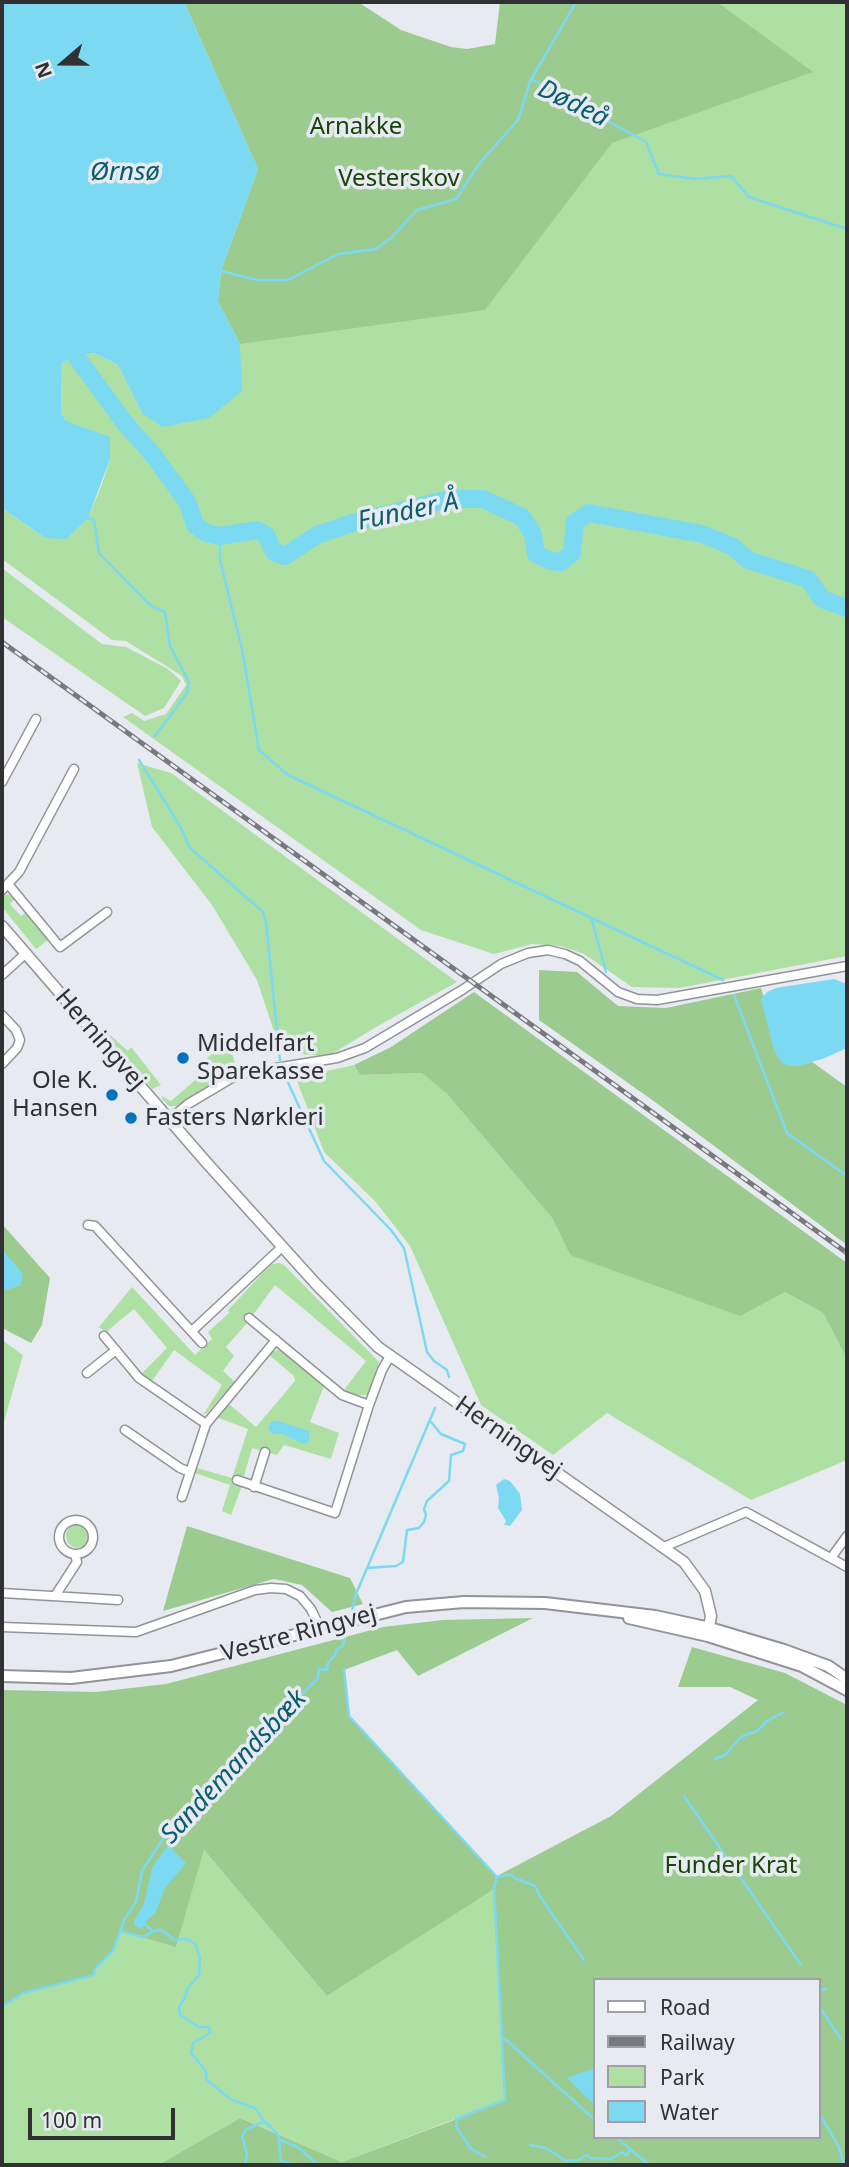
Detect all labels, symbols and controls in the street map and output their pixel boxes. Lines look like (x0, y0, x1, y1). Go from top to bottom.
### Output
north arrow (28, 28, 98, 98)
text: N (28, 58, 58, 82)
water label: Dødeå (533, 74, 613, 134)
park label: Arnakke (310, 113, 402, 141)
water label: Ørnsø (90, 157, 160, 189)
park label: Vesterskov (338, 165, 460, 193)
water label: Funder Å (355, 486, 461, 538)
street label: Herningvej (49, 984, 151, 1096)
place label: Middelfart Sparekasse (197, 1030, 324, 1086)
marker: Middelfart Sparekasse (175, 1050, 191, 1066)
place label: Ole K. Hansen (12, 1067, 98, 1123)
marker: Ole K. Hansen (104, 1087, 120, 1103)
place label: Fasters Nørkleri (145, 1104, 324, 1132)
marker: Fasters Nørkleri (123, 1110, 139, 1126)
street label: Herningvej (449, 1391, 567, 1485)
street label: Vestre Ringvej (218, 1599, 380, 1669)
water label: Sandemandsbæk (155, 1684, 313, 1850)
park label: Funder Krat (665, 1852, 797, 1880)
legend (594, 1978, 821, 2139)
text: Road (660, 1993, 710, 2021)
text: Railway (660, 2028, 735, 2056)
text: Park (660, 2063, 704, 2091)
scale bar (32, 2094, 178, 2138)
text: Water (660, 2098, 719, 2126)
text: 100 m (41, 2106, 102, 2134)

